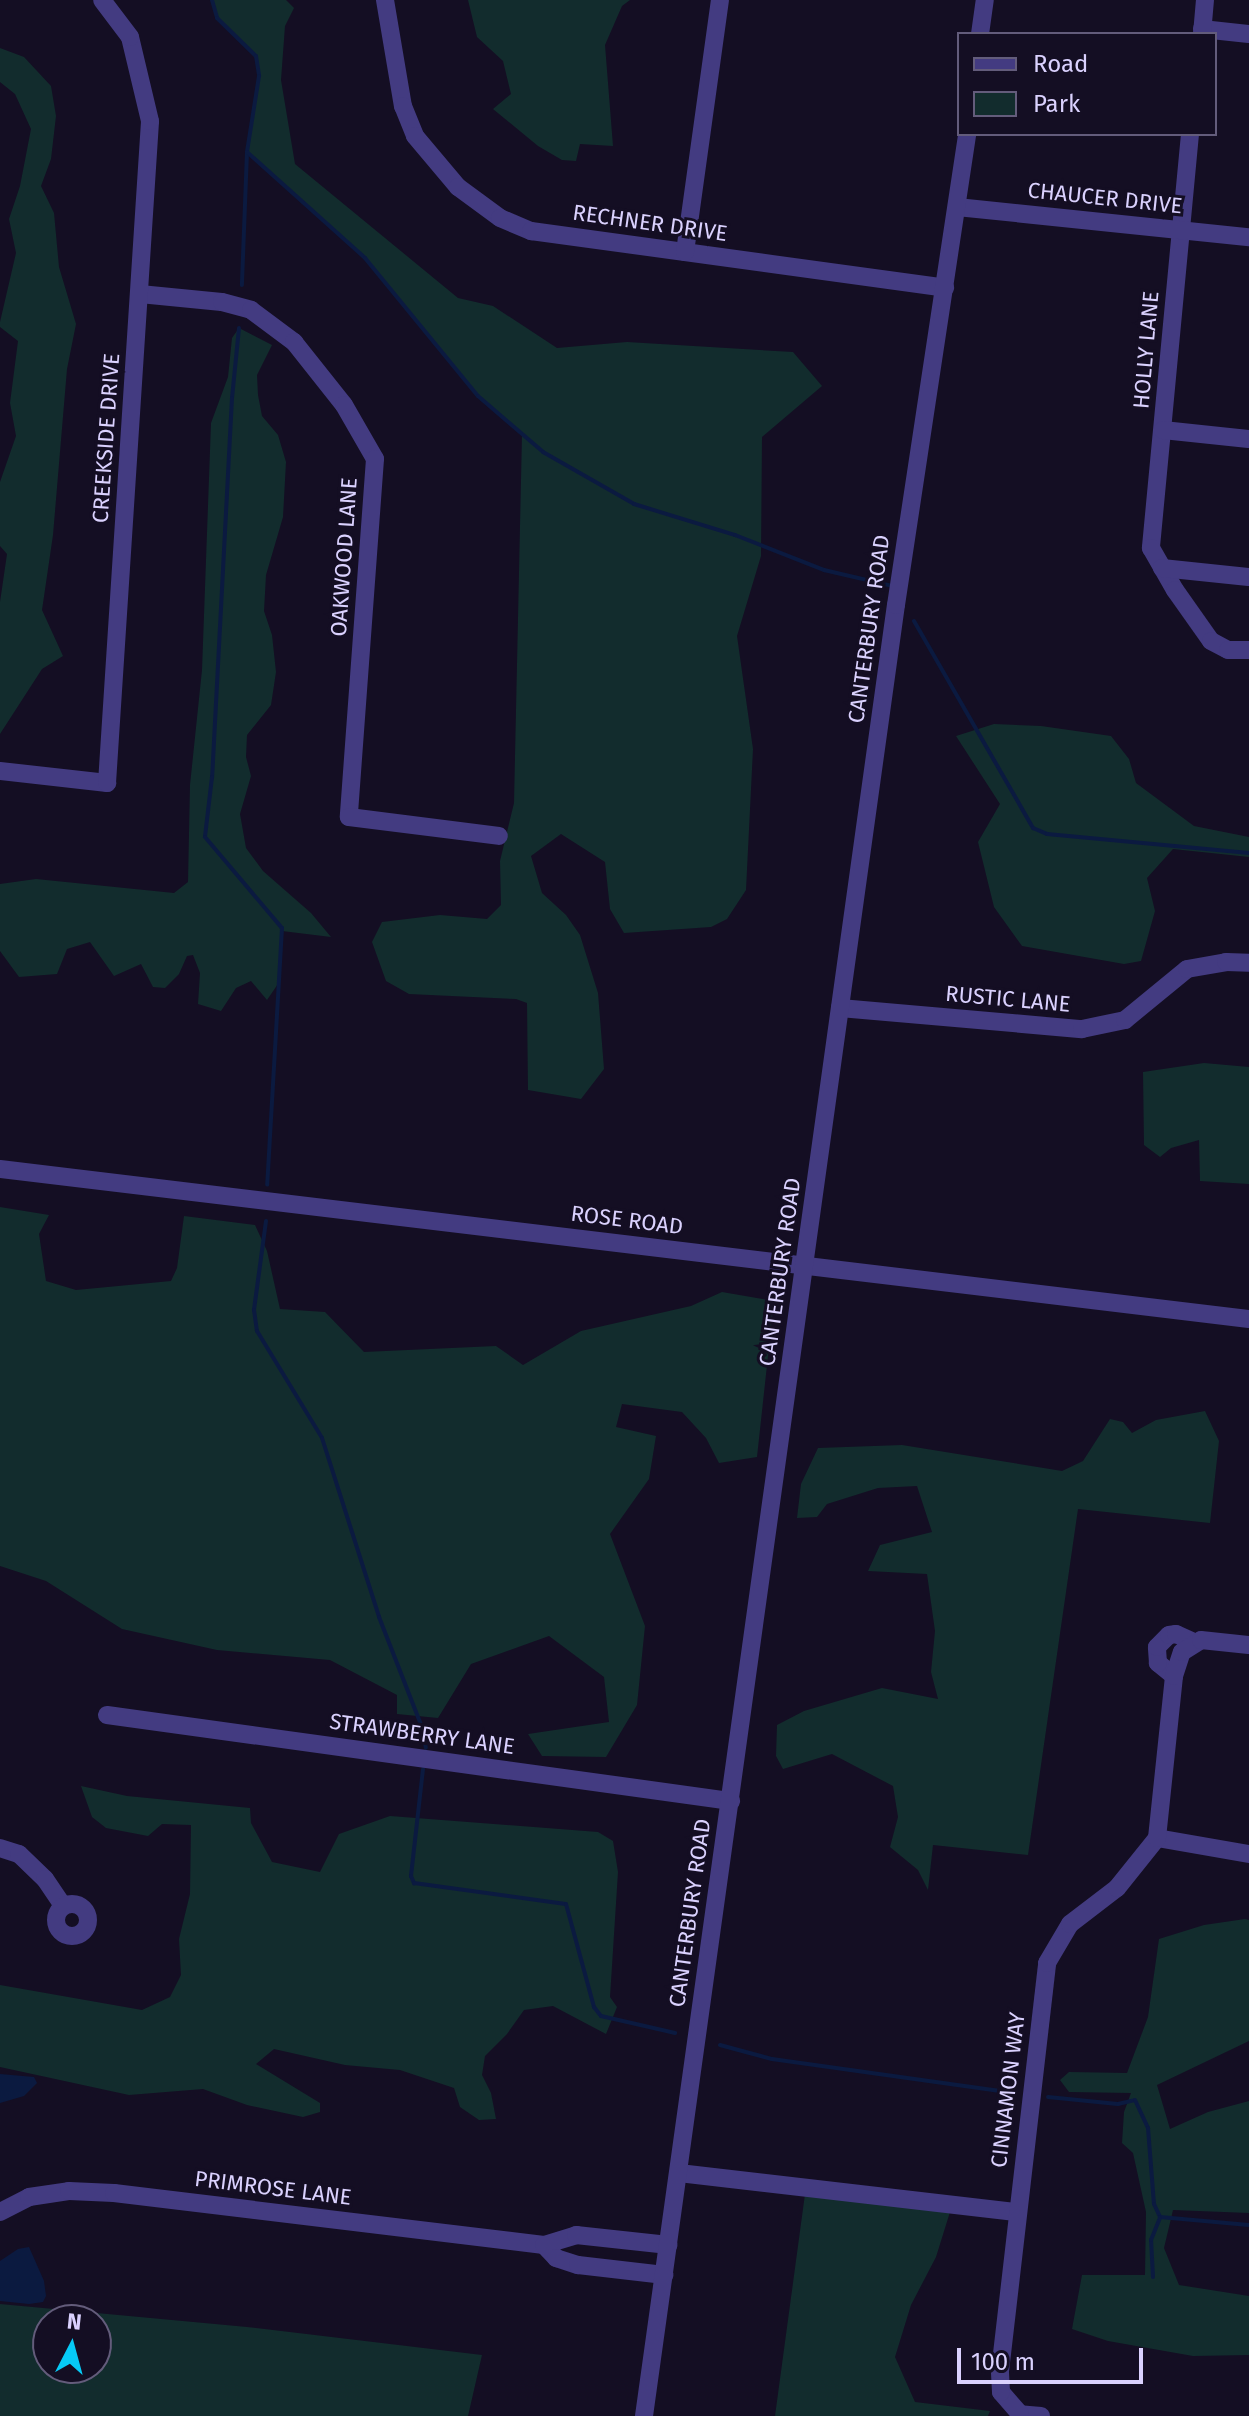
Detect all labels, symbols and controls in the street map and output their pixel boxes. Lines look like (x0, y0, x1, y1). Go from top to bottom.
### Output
legend (957, 32, 1217, 136)
text: Road (1033, 50, 1088, 78)
text: Park (1033, 90, 1080, 118)
street label: CHAUCER DRIVE (1026, 177, 1184, 219)
street label: RECHNER DRIVE (571, 199, 729, 247)
street label: HOLLY LANE (1128, 290, 1164, 410)
street label: CREEKSIDE DRIVE (87, 352, 125, 524)
street label: OAKWOOD LANE (325, 477, 363, 637)
street label: CANTERBURY ROAD (843, 533, 895, 725)
street label: RUSTIC LANE (944, 980, 1072, 1018)
street label: CANTERBURY ROAD (754, 1176, 806, 1368)
street label: ROSE ROAD (569, 1200, 685, 1240)
street label: STRAWBERRY LANE (328, 1708, 516, 1760)
street label: CANTERBURY ROAD (664, 1817, 716, 2009)
street label: CINNAMON WAY (985, 2011, 1031, 2169)
street label: PRIMROSE LANE (193, 2165, 353, 2211)
north arrow (32, 2304, 112, 2384)
text: N (66, 2307, 83, 2336)
scale bar (961, 2332, 1147, 2382)
text: 100 m (971, 2348, 1035, 2376)

